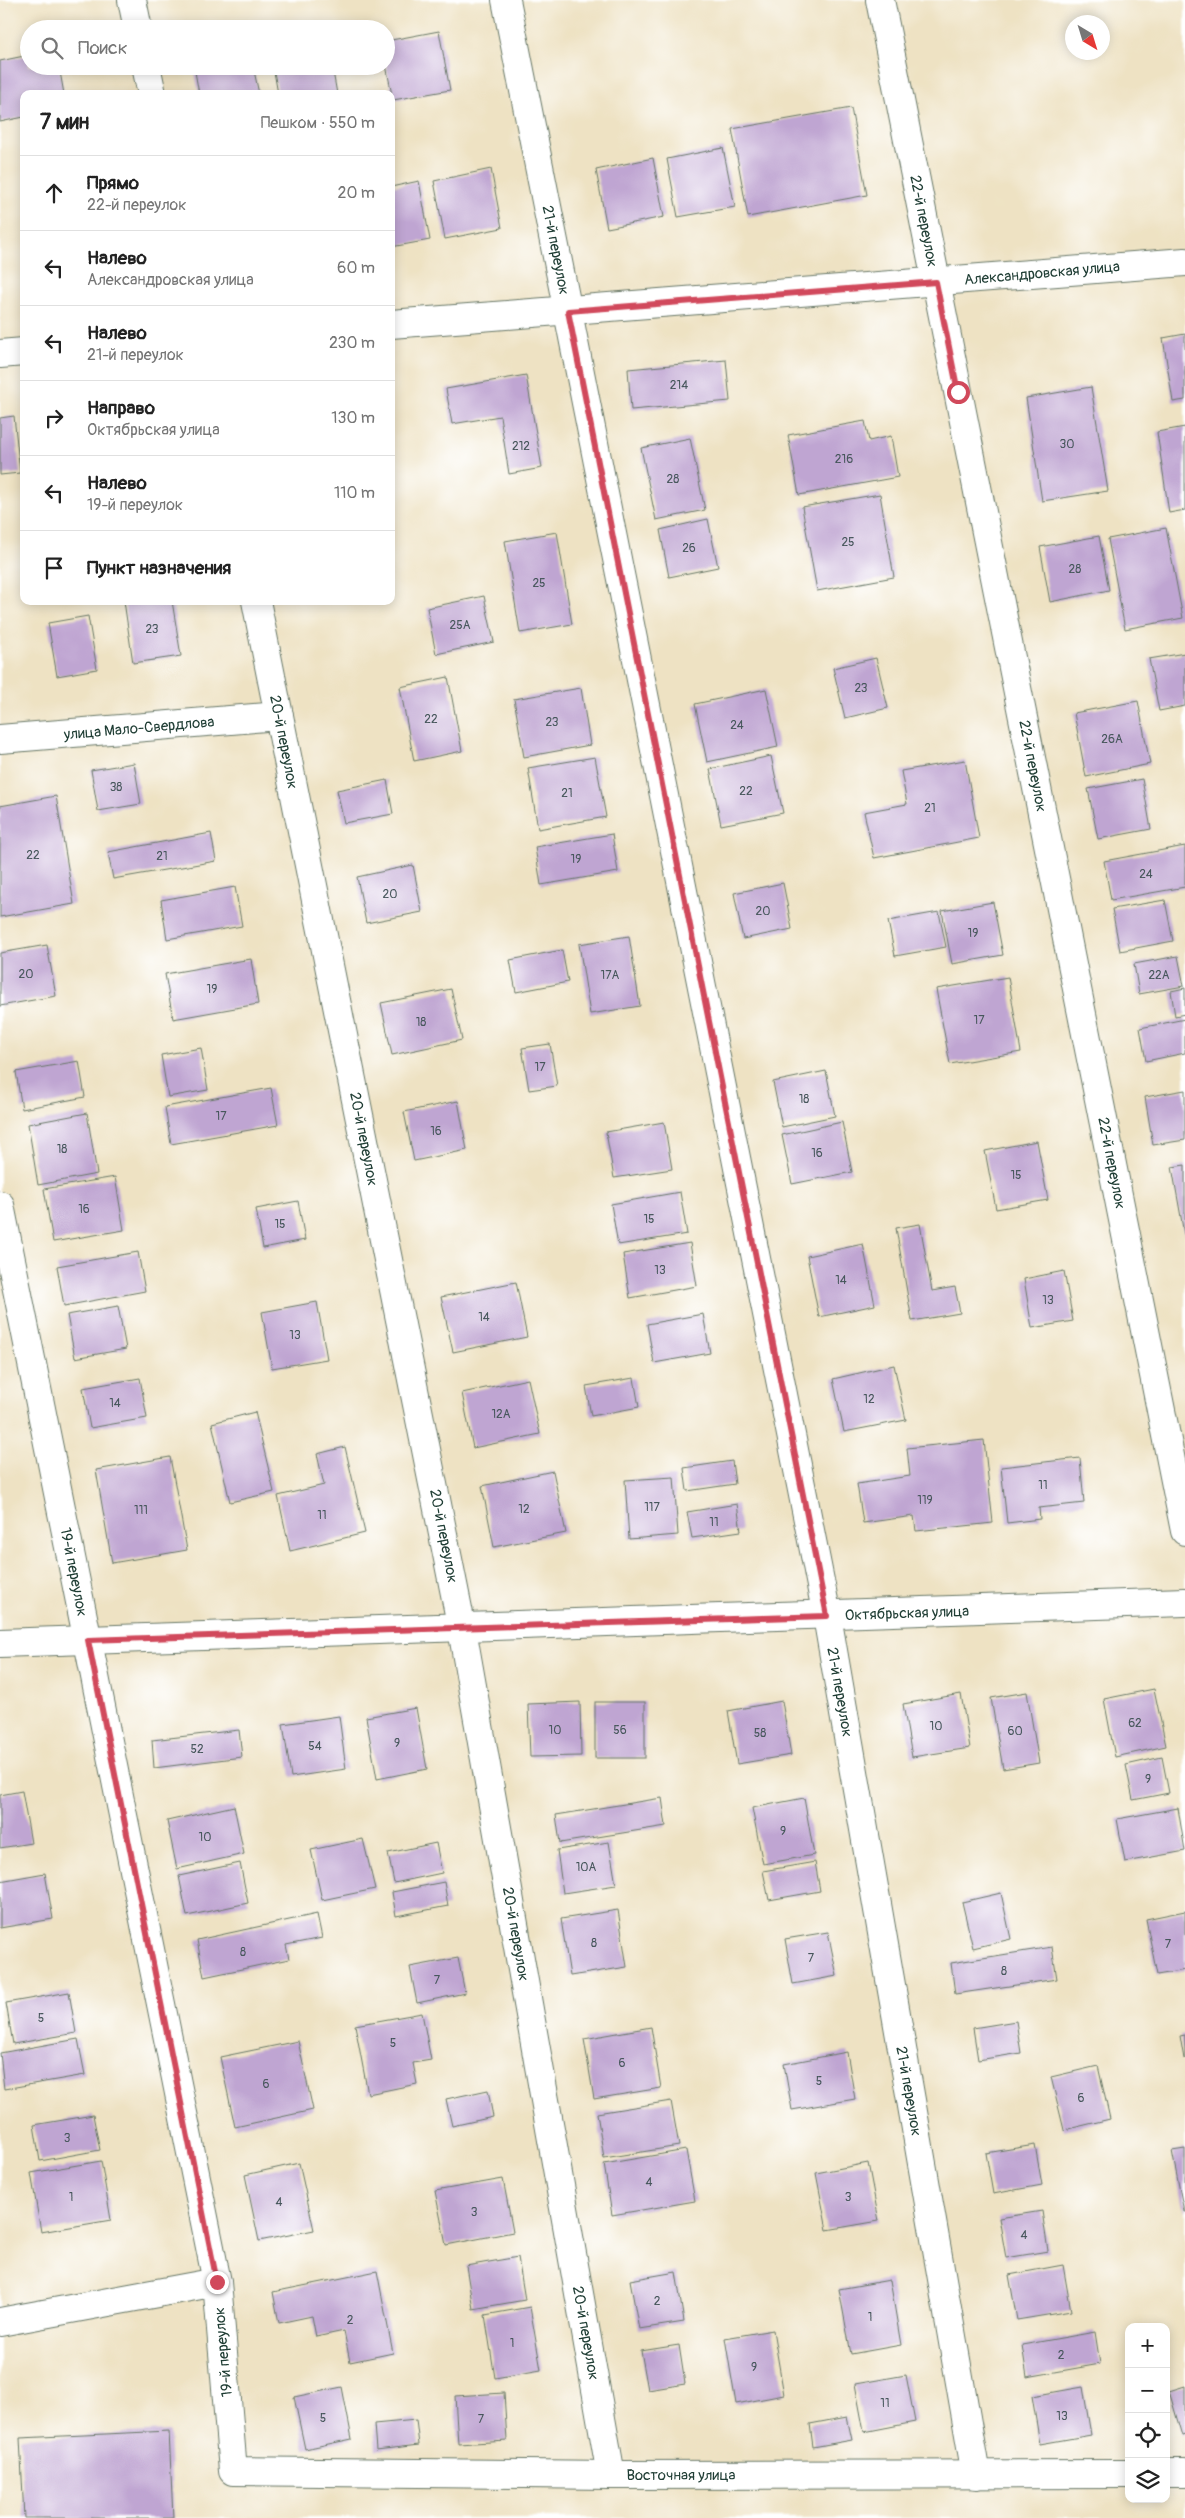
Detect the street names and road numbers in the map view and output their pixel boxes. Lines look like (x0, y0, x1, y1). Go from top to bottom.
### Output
street label: 22-й переулок (905, 174, 942, 269)
street label: 21-й переулок (538, 204, 574, 297)
street label: Александровская улица (963, 257, 1121, 290)
street label: 20-й переулок (265, 694, 302, 791)
street label: улица Мало-Свердлова (62, 712, 215, 745)
street label: 22-й переулок (1014, 719, 1051, 814)
street label: 20-й переулок (345, 1091, 382, 1188)
street label: 22-й переулок (1093, 1116, 1130, 1211)
street label: 20-й переулок (425, 1488, 462, 1585)
street label: 19-й переулок (56, 1526, 91, 1618)
street label: Октябрьская улица (845, 1602, 970, 1625)
street label: 21-й переулок (822, 1646, 857, 1739)
street label: 20-й переулок (498, 1886, 533, 1983)
street label: 21-й переулок (891, 2045, 926, 2138)
street label: 20-й переулок (568, 2285, 603, 2382)
street label: 19-й переулок (210, 2306, 237, 2398)
street label: Восточная улица (626, 2466, 736, 2485)

